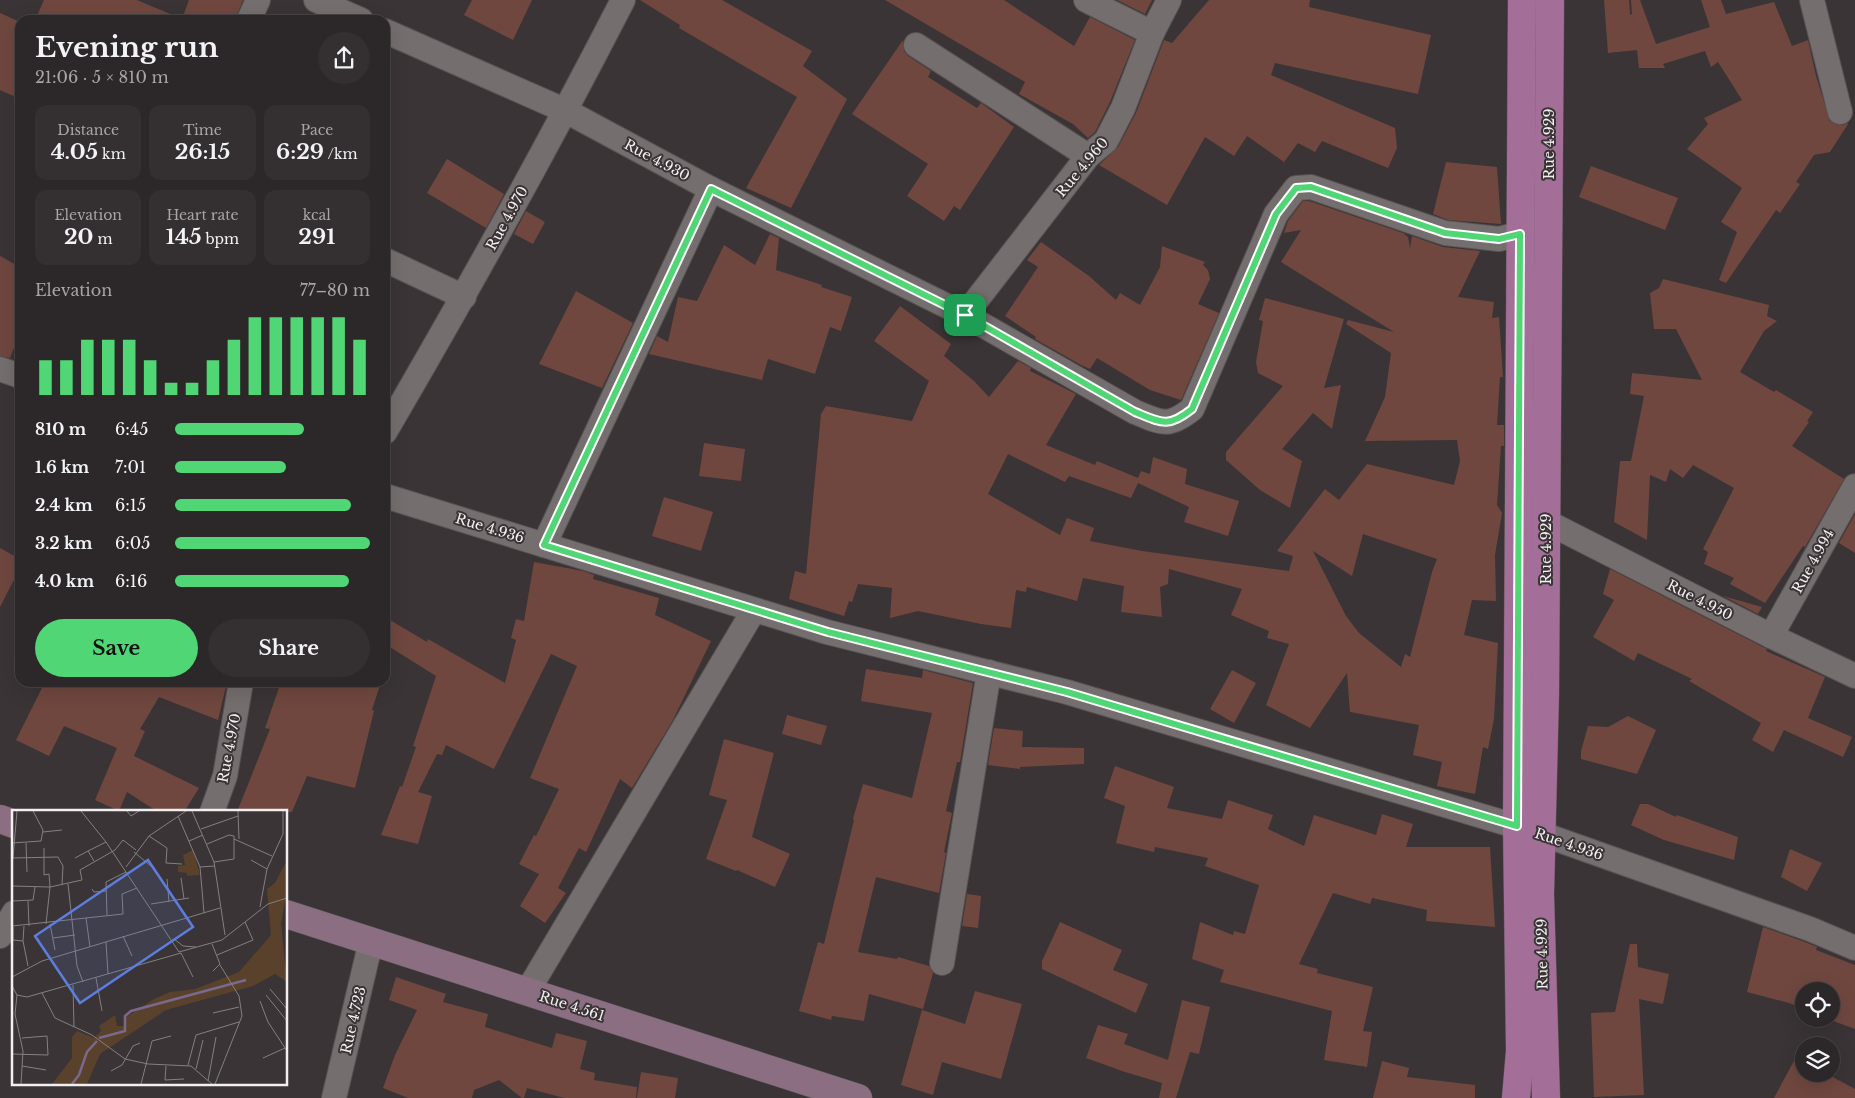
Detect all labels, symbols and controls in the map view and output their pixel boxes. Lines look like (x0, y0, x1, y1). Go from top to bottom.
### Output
text: Evening run (35, 30, 219, 65)
button: share (318, 32, 370, 84)
text: 21:06 · 5 × 810 m (35, 67, 169, 87)
street label: Rue 4.929 (1540, 109, 1558, 179)
text: Distance (57, 121, 119, 139)
text: Time (183, 121, 222, 139)
text: Pace (300, 121, 333, 139)
street label: Rue 4.960 (1052, 133, 1112, 201)
street label: Rue 4.930 (621, 135, 693, 185)
text: 4.05 (51, 139, 98, 165)
text: 26:15 (175, 139, 230, 165)
text: 6:29 (276, 139, 324, 165)
text: km (98, 145, 126, 163)
text: /km (324, 145, 358, 163)
street label: Rue 4.970 (482, 183, 532, 253)
text: Elevation (54, 206, 122, 224)
text: Heart rate (166, 206, 239, 224)
text: kcal (303, 206, 331, 224)
text: 20 (64, 224, 93, 250)
text: 145 (166, 224, 201, 250)
text: 291 (298, 224, 335, 250)
text: m (93, 230, 112, 248)
text: bpm (201, 230, 239, 248)
text: Elevation (35, 280, 112, 300)
text: 77–80 m (300, 280, 370, 300)
pin (944, 294, 986, 336)
icon: arrive (951, 301, 979, 329)
text: 810 m (35, 419, 86, 439)
text: 6:45 (115, 419, 148, 439)
text: 1.6 km (35, 457, 89, 477)
text: 7:01 (115, 457, 146, 477)
text: 2.4 km (35, 495, 93, 515)
text: 6:15 (115, 495, 146, 515)
street label: Rue 4.936 (453, 509, 527, 547)
street label: Rue 4.929 (1537, 514, 1555, 584)
street label: Rue 4.994 (1788, 526, 1838, 596)
text: 3.2 km (35, 533, 92, 553)
text: 6:05 (115, 533, 150, 553)
text: 4.0 km (35, 571, 94, 591)
text: 6:16 (115, 571, 147, 591)
street label: Rue 4.950 (1664, 576, 1736, 624)
button: Save (35, 619, 198, 677)
button: Share (208, 619, 370, 677)
street label: Rue 4.970 (213, 712, 245, 784)
inset map (12, 810, 288, 1086)
street label: Rue 4.936 (1533, 824, 1605, 864)
street label: Rue 4.929 (1532, 918, 1552, 990)
map controls (1795, 982, 1840, 1082)
button: locate (1795, 982, 1840, 1027)
street label: Rue 4.723 (337, 985, 369, 1055)
street label: Rue 4.561 (537, 987, 607, 1025)
button: layers (1795, 1037, 1840, 1082)

